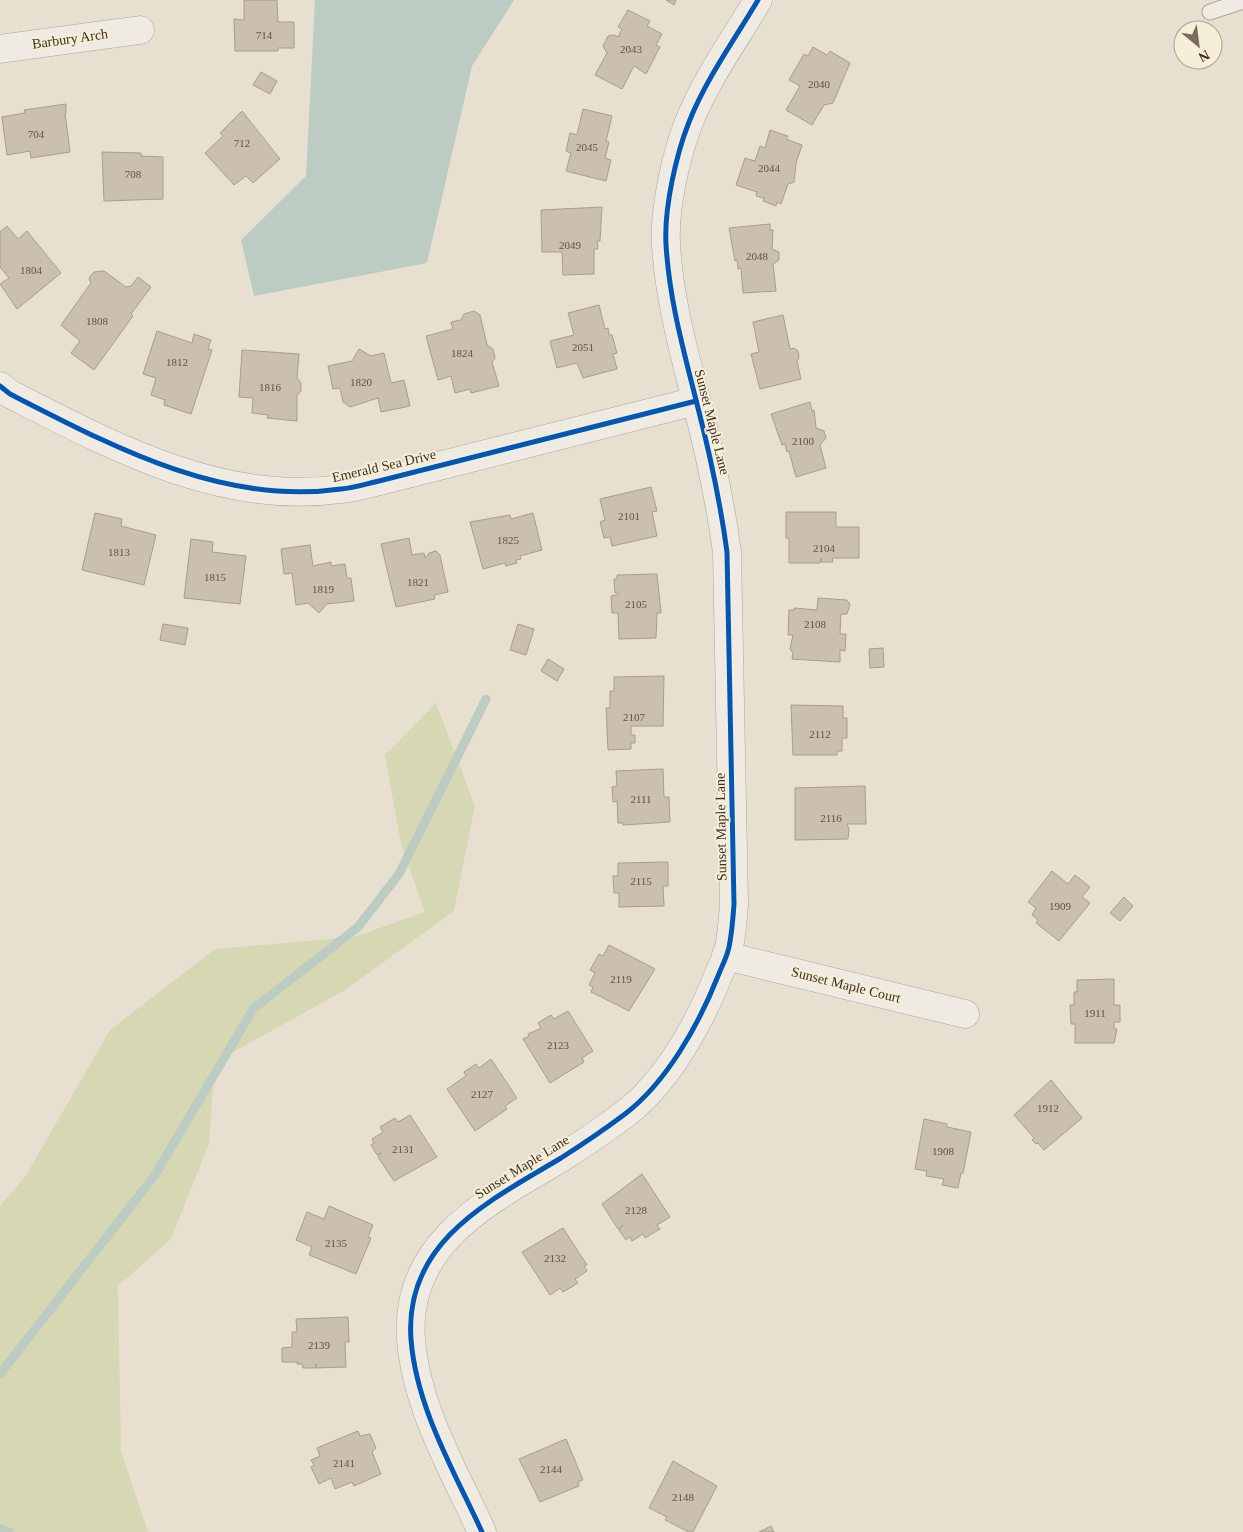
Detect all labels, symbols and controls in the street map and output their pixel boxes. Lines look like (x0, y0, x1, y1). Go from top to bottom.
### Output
north arrow (1173, 20, 1223, 70)
street label: Barbury Arch (31, 26, 109, 52)
house number: 714 (256, 29, 273, 41)
house number: 2043 (620, 43, 643, 55)
text: N (1196, 47, 1212, 65)
house number: 2040 (808, 78, 831, 90)
house number: 704 (28, 128, 45, 140)
house number: 712 (234, 137, 250, 149)
house number: 2045 (576, 141, 599, 153)
house number: 2044 (758, 162, 781, 174)
house number: 708 (125, 168, 142, 180)
house number: 2049 (559, 239, 582, 251)
house number: 2048 (746, 250, 769, 262)
house number: 1804 (20, 264, 43, 276)
house number: 1808 (86, 315, 109, 327)
house number: 2051 (572, 341, 594, 353)
house number: 1824 (451, 347, 474, 359)
house number: 1812 (166, 356, 188, 368)
street label: Sunset Maple Lane (692, 368, 732, 476)
house number: 1820 (350, 376, 373, 388)
house number: 1816 (259, 381, 282, 393)
house number: 2100 (792, 435, 815, 447)
street label: Emerald Sea Drive (330, 447, 438, 485)
house number: 2101 (618, 510, 640, 522)
house number: 1825 (497, 534, 520, 546)
house number: 2104 (813, 542, 836, 554)
house number: 1813 (108, 546, 131, 558)
house number: 1815 (204, 571, 227, 583)
house number: 1821 (407, 576, 429, 588)
house number: 1819 (312, 583, 335, 595)
house number: 2105 (625, 598, 648, 610)
house number: 2108 (804, 618, 827, 630)
house number: 2107 (623, 711, 646, 723)
house number: 2112 (809, 728, 831, 740)
street label: Sunset Maple Lane (713, 773, 729, 881)
house number: 2111 (630, 793, 652, 805)
house number: 2116 (820, 812, 842, 824)
house number: 2115 (630, 875, 652, 887)
house number: 1909 (1049, 900, 1072, 912)
street label: Sunset Maple Court (790, 964, 902, 1006)
house number: 2119 (610, 973, 632, 985)
house number: 1911 (1084, 1007, 1106, 1019)
house number: 2123 (547, 1039, 570, 1051)
house number: 2127 (471, 1088, 494, 1100)
house number: 1912 (1037, 1102, 1059, 1114)
street label: Sunset Maple Lane (472, 1132, 572, 1202)
house number: 2131 (392, 1143, 414, 1155)
house number: 1908 (932, 1145, 955, 1157)
house number: 2128 (625, 1204, 648, 1216)
house number: 2135 (325, 1237, 348, 1249)
house number: 2132 (544, 1252, 566, 1264)
house number: 2139 (308, 1339, 331, 1351)
house number: 2141 (333, 1457, 355, 1469)
house number: 2144 (540, 1463, 563, 1475)
house number: 2148 (672, 1491, 695, 1503)

